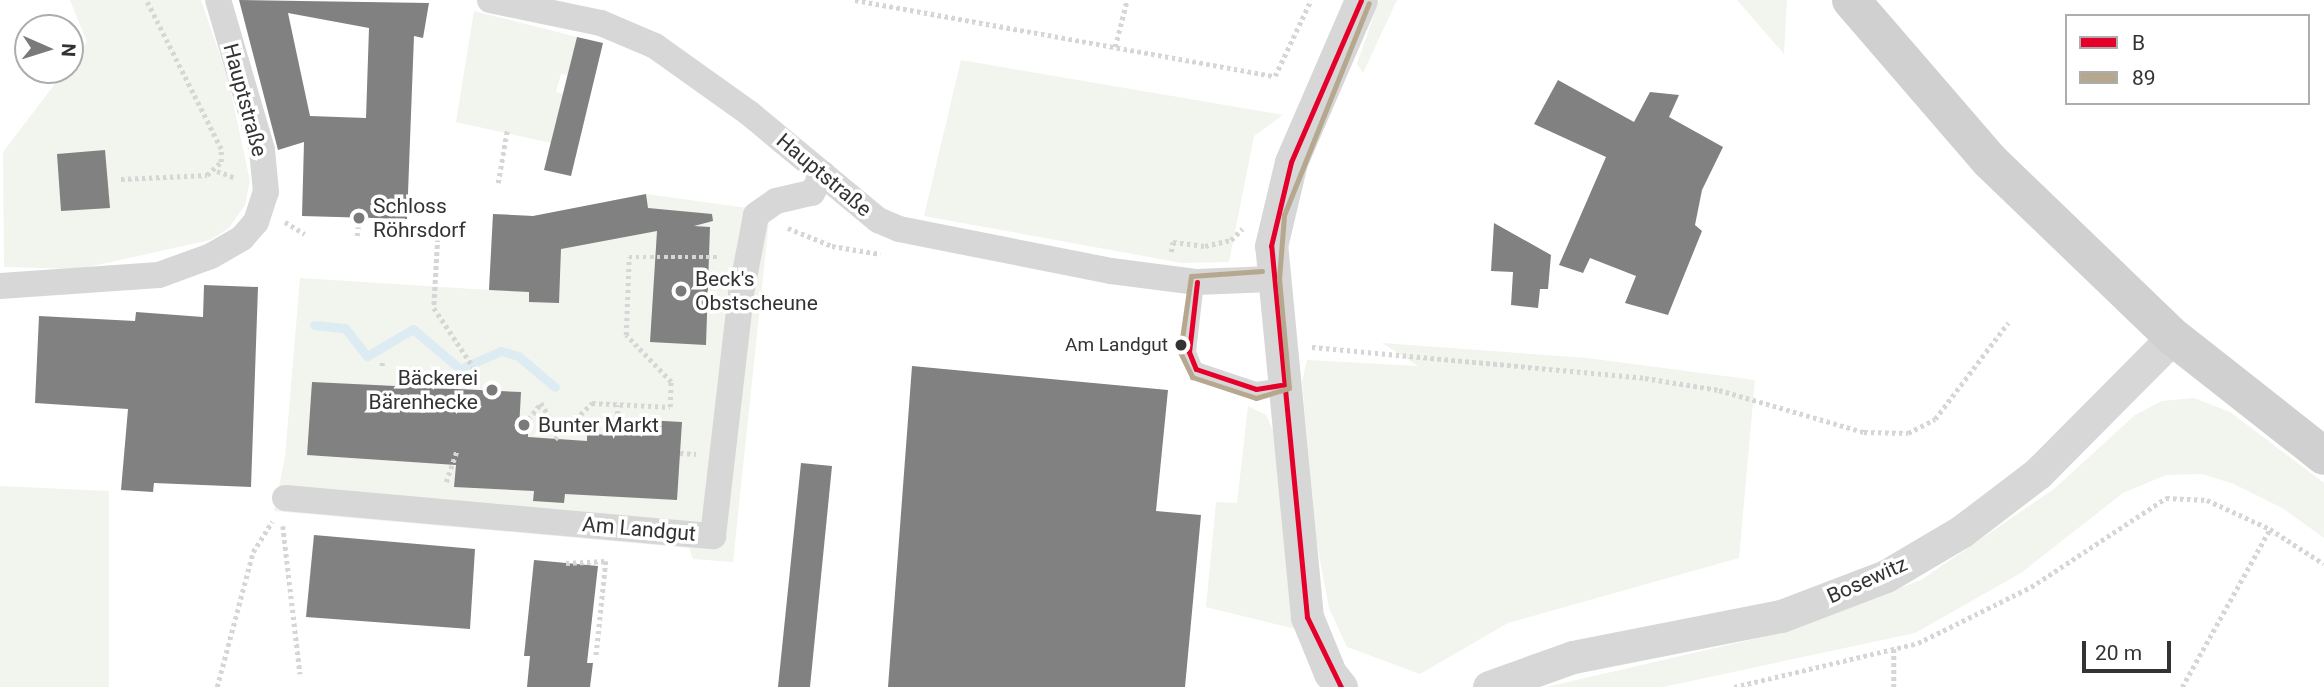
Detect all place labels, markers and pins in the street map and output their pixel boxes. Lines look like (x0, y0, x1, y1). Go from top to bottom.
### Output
place label: Schloss Röhrsdorf (373, 193, 466, 243)
marker: Schloss Röhrsdorf (351, 210, 367, 226)
place label: Beck's Obstscheune (695, 266, 818, 316)
marker: Beck's Obstscheune (673, 283, 689, 299)
place label: Am Landgut (1065, 334, 1168, 356)
marker: Am Landgut (1174, 338, 1188, 352)
place label: Bäckerei Bärenhecke (369, 365, 478, 415)
marker: Bäckerei Bärenhecke (484, 382, 500, 398)
place label: Bunter Markt (538, 412, 659, 438)
marker: Bunter Markt (516, 417, 532, 433)

